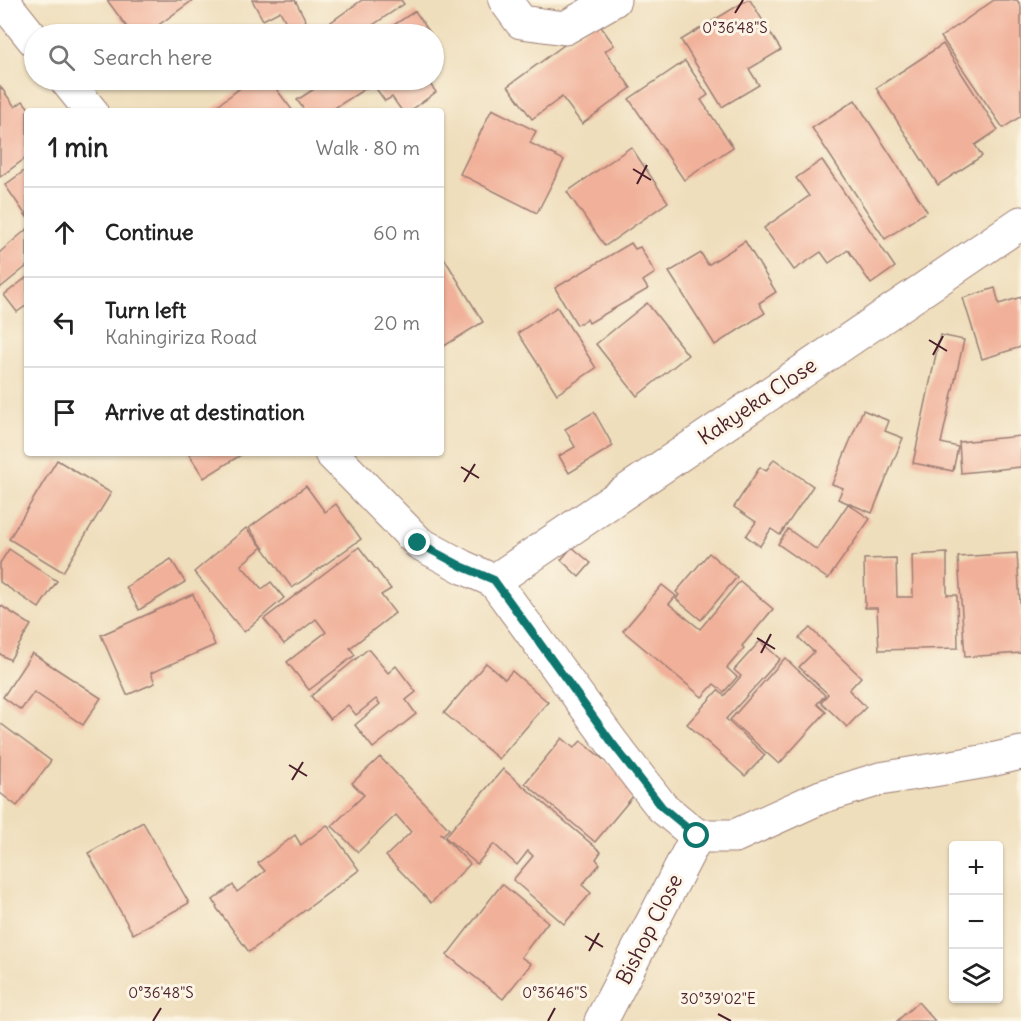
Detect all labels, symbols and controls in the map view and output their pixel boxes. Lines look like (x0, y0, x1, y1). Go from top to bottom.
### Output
text: 0°36'48"S (702, 18, 768, 37)
search box (24, 24, 444, 90)
icon: search (45, 41, 78, 74)
text: Search here (93, 43, 212, 71)
text: 1 min (48, 131, 108, 164)
text: Walk · 80 m (315, 135, 420, 160)
icon: ahead (48, 216, 81, 249)
text: Continue (105, 218, 194, 246)
text: 60 m (373, 220, 420, 245)
text: Turn left (105, 296, 186, 324)
icon: left (48, 306, 81, 339)
text: 20 m (374, 310, 420, 335)
text: Kahingiriza Road (105, 324, 257, 349)
street label: Kakyeka Close (692, 351, 822, 451)
icon: arrive (48, 396, 81, 429)
text: Arrive at destination (105, 398, 305, 426)
route end (404, 529, 430, 555)
route start (683, 822, 709, 848)
map controls (949, 841, 1003, 1003)
button: + (949, 841, 1003, 895)
street label: Bishop Close (610, 869, 688, 989)
button: − (949, 895, 1003, 949)
button: layers (949, 949, 1003, 1003)
text: 0°36'48"S (128, 983, 194, 1002)
text: 0°36'46"S (522, 983, 588, 1002)
text: 30°39'02"E (680, 989, 756, 1008)

